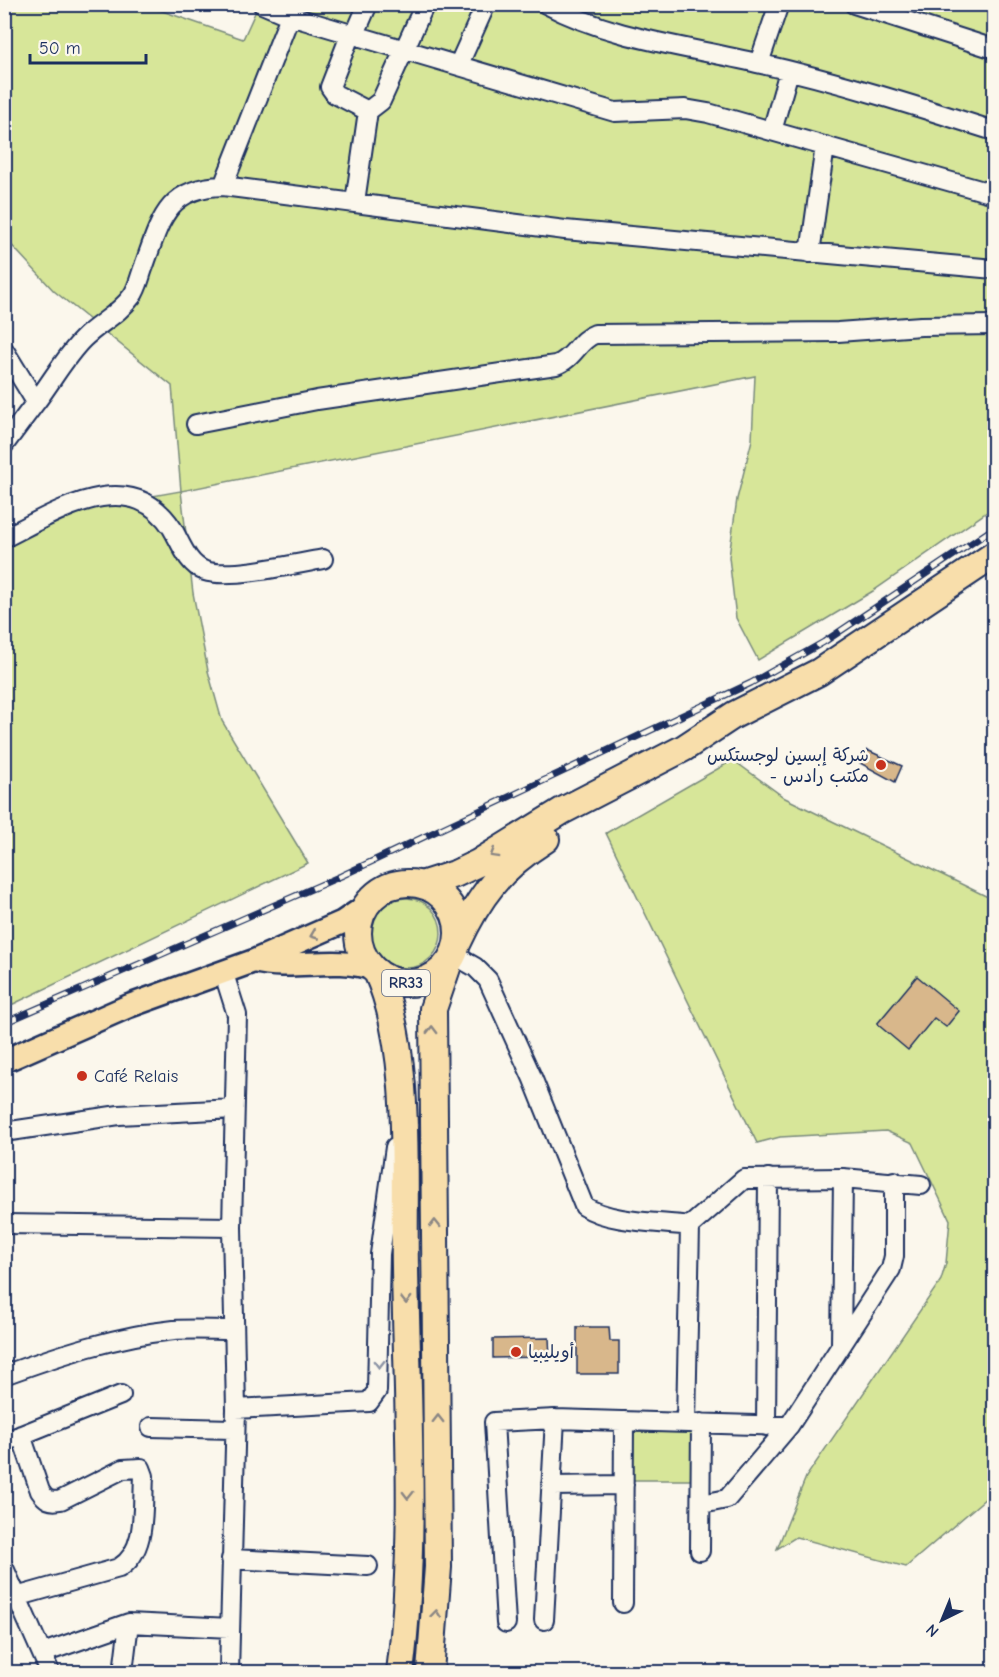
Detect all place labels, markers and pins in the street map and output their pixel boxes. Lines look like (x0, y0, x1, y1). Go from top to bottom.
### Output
place label: شركة إبسين لوجستكس - مكتب رادس (707, 745, 869, 787)
marker: شركة إبسين لوجستكس - مكتب رادس (874, 758, 888, 772)
place label: Café Relais (94, 1066, 178, 1087)
marker: Café Relais (75, 1069, 89, 1083)
place label: أويليبيا (528, 1342, 575, 1363)
marker: أويليبيا (509, 1345, 523, 1359)

